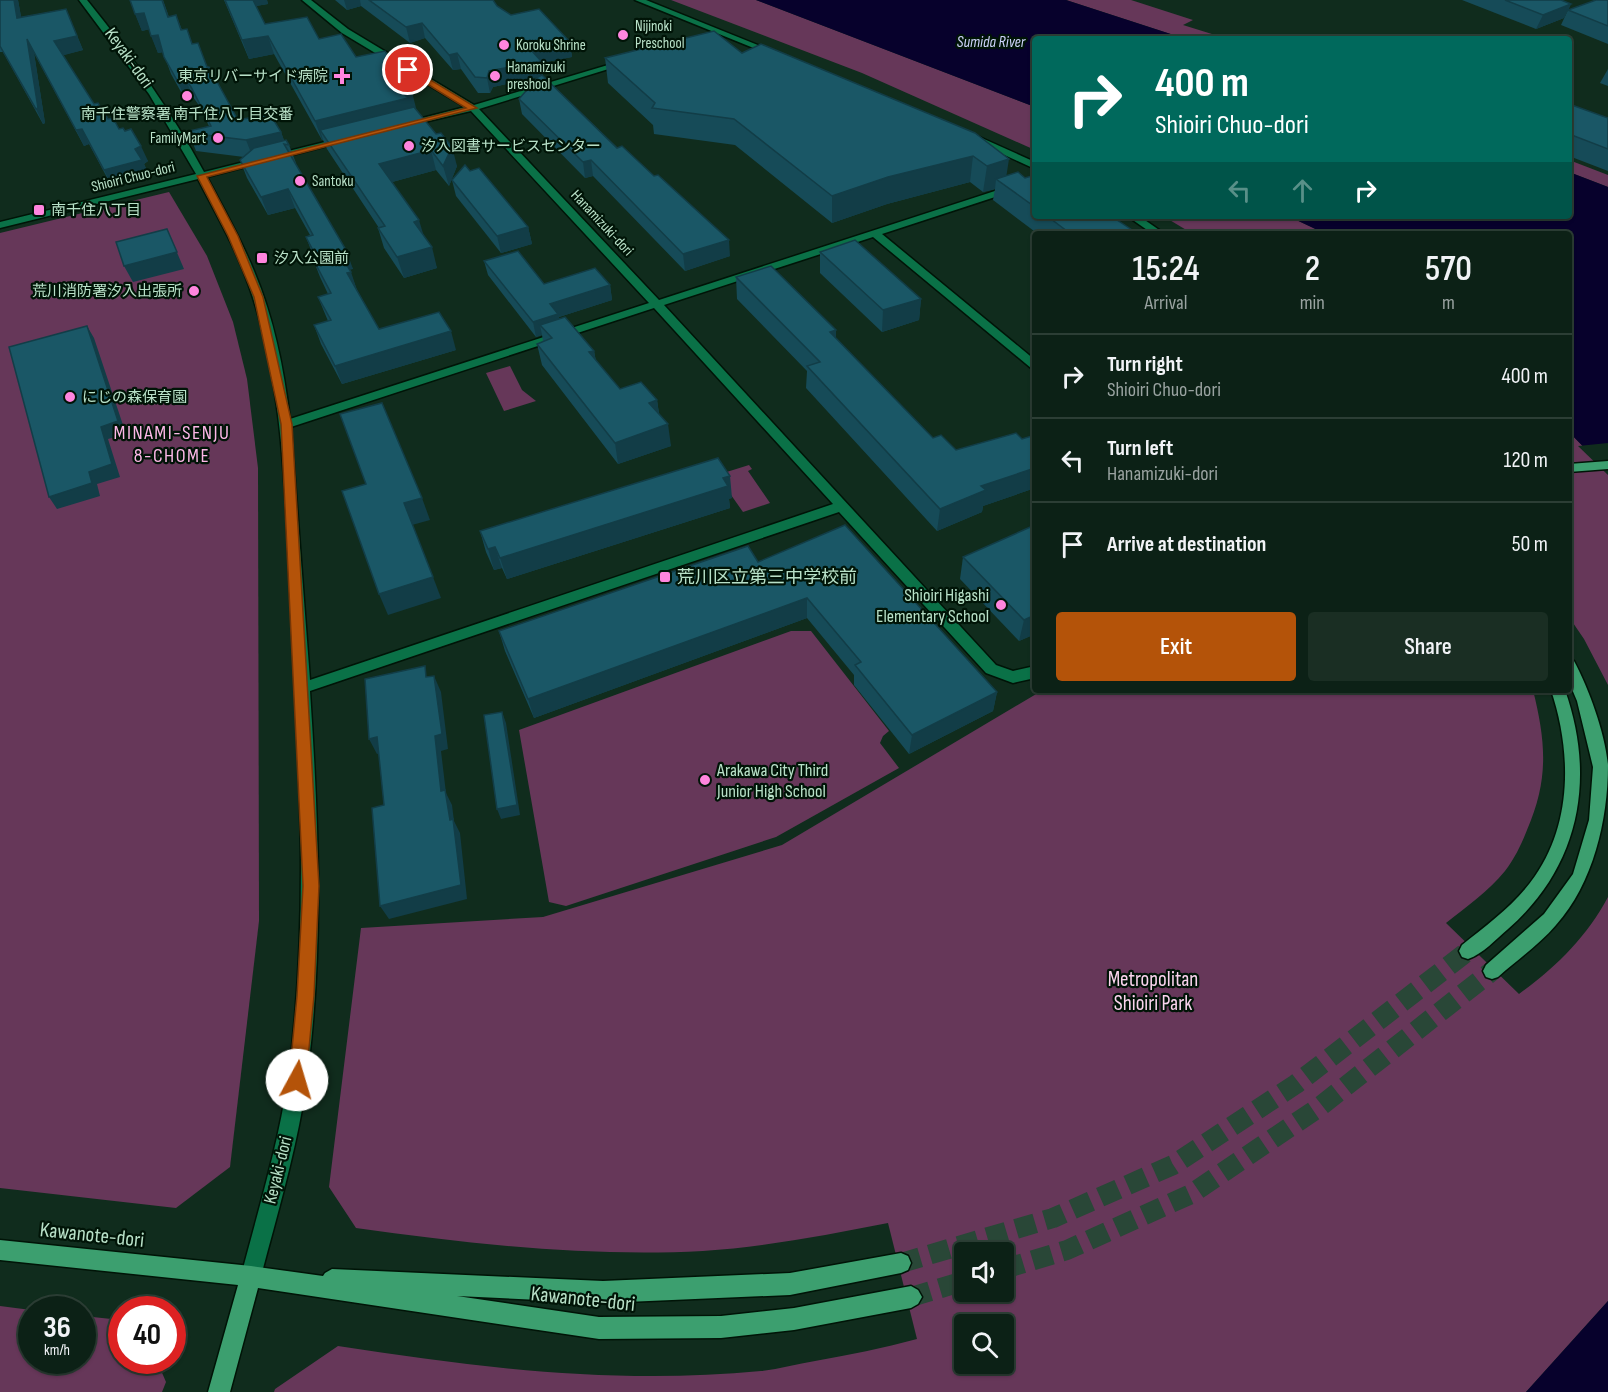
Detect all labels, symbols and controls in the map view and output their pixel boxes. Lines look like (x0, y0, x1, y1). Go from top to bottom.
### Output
place label: Nijinoki Preschool (635, 17, 684, 53)
street label: Keyaki-dori (100, 24, 158, 92)
marker: Nijinoki Preschool (616, 28, 630, 42)
water label: Sumida River (957, 33, 1026, 52)
place label: Koroku Shrine (516, 36, 586, 55)
marker: Koroku Shrine (497, 38, 511, 52)
pin (382, 44, 433, 95)
icon: arrive (391, 53, 424, 86)
place label: Hanamizuki preshool (507, 58, 565, 94)
text: 400 m (1155, 58, 1249, 109)
icon: right (1056, 60, 1134, 138)
place label: 東京リバーサイド病院 (178, 67, 328, 86)
marker: 東京リバーサイド病院 (333, 67, 351, 85)
marker: Hanamizuki preshool (488, 69, 502, 83)
marker: 南千住警察署 南千住八丁目交番 (180, 89, 194, 103)
place label: 南千住警察署 南千住八丁目交番 (81, 105, 293, 124)
text: Shioiri Chuo-dori (1155, 109, 1309, 141)
place label: FamilyMart (150, 129, 206, 148)
marker: FamilyMart (211, 131, 225, 145)
place label: 汐入図書サービスセンター (421, 137, 601, 156)
marker: 汐入図書サービスセンター (402, 139, 416, 153)
street label: Shioiri Chuo-dori (89, 157, 177, 197)
place label: Santoku (312, 172, 353, 191)
marker: Santoku (293, 174, 307, 188)
icon: left (1223, 174, 1256, 207)
icon: ahead (1286, 174, 1319, 207)
icon: right (1349, 174, 1382, 207)
street label: Hanamizuki-dori (567, 186, 637, 260)
place label: 南千住八丁目 (51, 201, 141, 220)
marker: 南千住八丁目 (32, 203, 46, 217)
text: 15:24 (1132, 248, 1200, 291)
text: 2 (1305, 248, 1320, 291)
text: 570 (1425, 248, 1472, 291)
place label: 汐入公園前 (274, 249, 349, 268)
marker: 汐入公園前 (255, 251, 269, 265)
place label: 荒川消防署汐入出張所 (32, 282, 182, 301)
marker: 荒川消防署汐入出張所 (187, 284, 201, 298)
text: Arrival (1144, 291, 1187, 315)
text: min (1300, 291, 1325, 315)
text: m (1442, 291, 1455, 315)
text: Turn right (1107, 351, 1183, 378)
icon: right (1056, 360, 1089, 393)
text: 400 m (1502, 363, 1548, 390)
text: Shioiri Chuo-dori (1107, 378, 1221, 402)
place label: にじの森保育園 (82, 388, 187, 407)
marker: にじの森保育園 (63, 390, 77, 404)
district label: MINAMI-SENJU 8-CHOME (114, 421, 230, 468)
text: Turn left (1107, 435, 1173, 462)
icon: left (1056, 444, 1089, 477)
text: 120 m (1504, 447, 1548, 474)
text: Hanamizuki-dori (1107, 462, 1218, 486)
icon: arrive (1056, 528, 1089, 561)
text: Arrive at destination (1107, 531, 1266, 558)
text: 50 m (1512, 531, 1548, 558)
place label: 荒川区立第三中学校前 (677, 567, 857, 588)
marker: 荒川区立第三中学校前 (658, 570, 672, 584)
place label: Shioiri Higashi Elementary School (876, 585, 989, 627)
marker: Shioiri Higashi Elementary School (994, 598, 1008, 612)
button: Exit (1056, 612, 1296, 681)
button: Share (1308, 612, 1548, 681)
place label: Arakawa City Third Junior High School (716, 760, 828, 802)
marker: Arakawa City Third Junior High School (698, 773, 712, 787)
park label: Metropolitan Shioiri Park (1108, 967, 1198, 1016)
position arrow (265, 1048, 329, 1112)
street label: Keyaki-dori (259, 1134, 297, 1206)
street label: Kawanote-dori (39, 1217, 145, 1253)
map controls (954, 1242, 1014, 1374)
button: sound (954, 1242, 1014, 1302)
street label: Kawanote-dori (530, 1281, 636, 1317)
speed limit sign: 40 (108, 1296, 186, 1374)
text: 36 (43, 1310, 71, 1346)
button: search (954, 1314, 1014, 1374)
text: km/h (44, 1341, 70, 1360)

